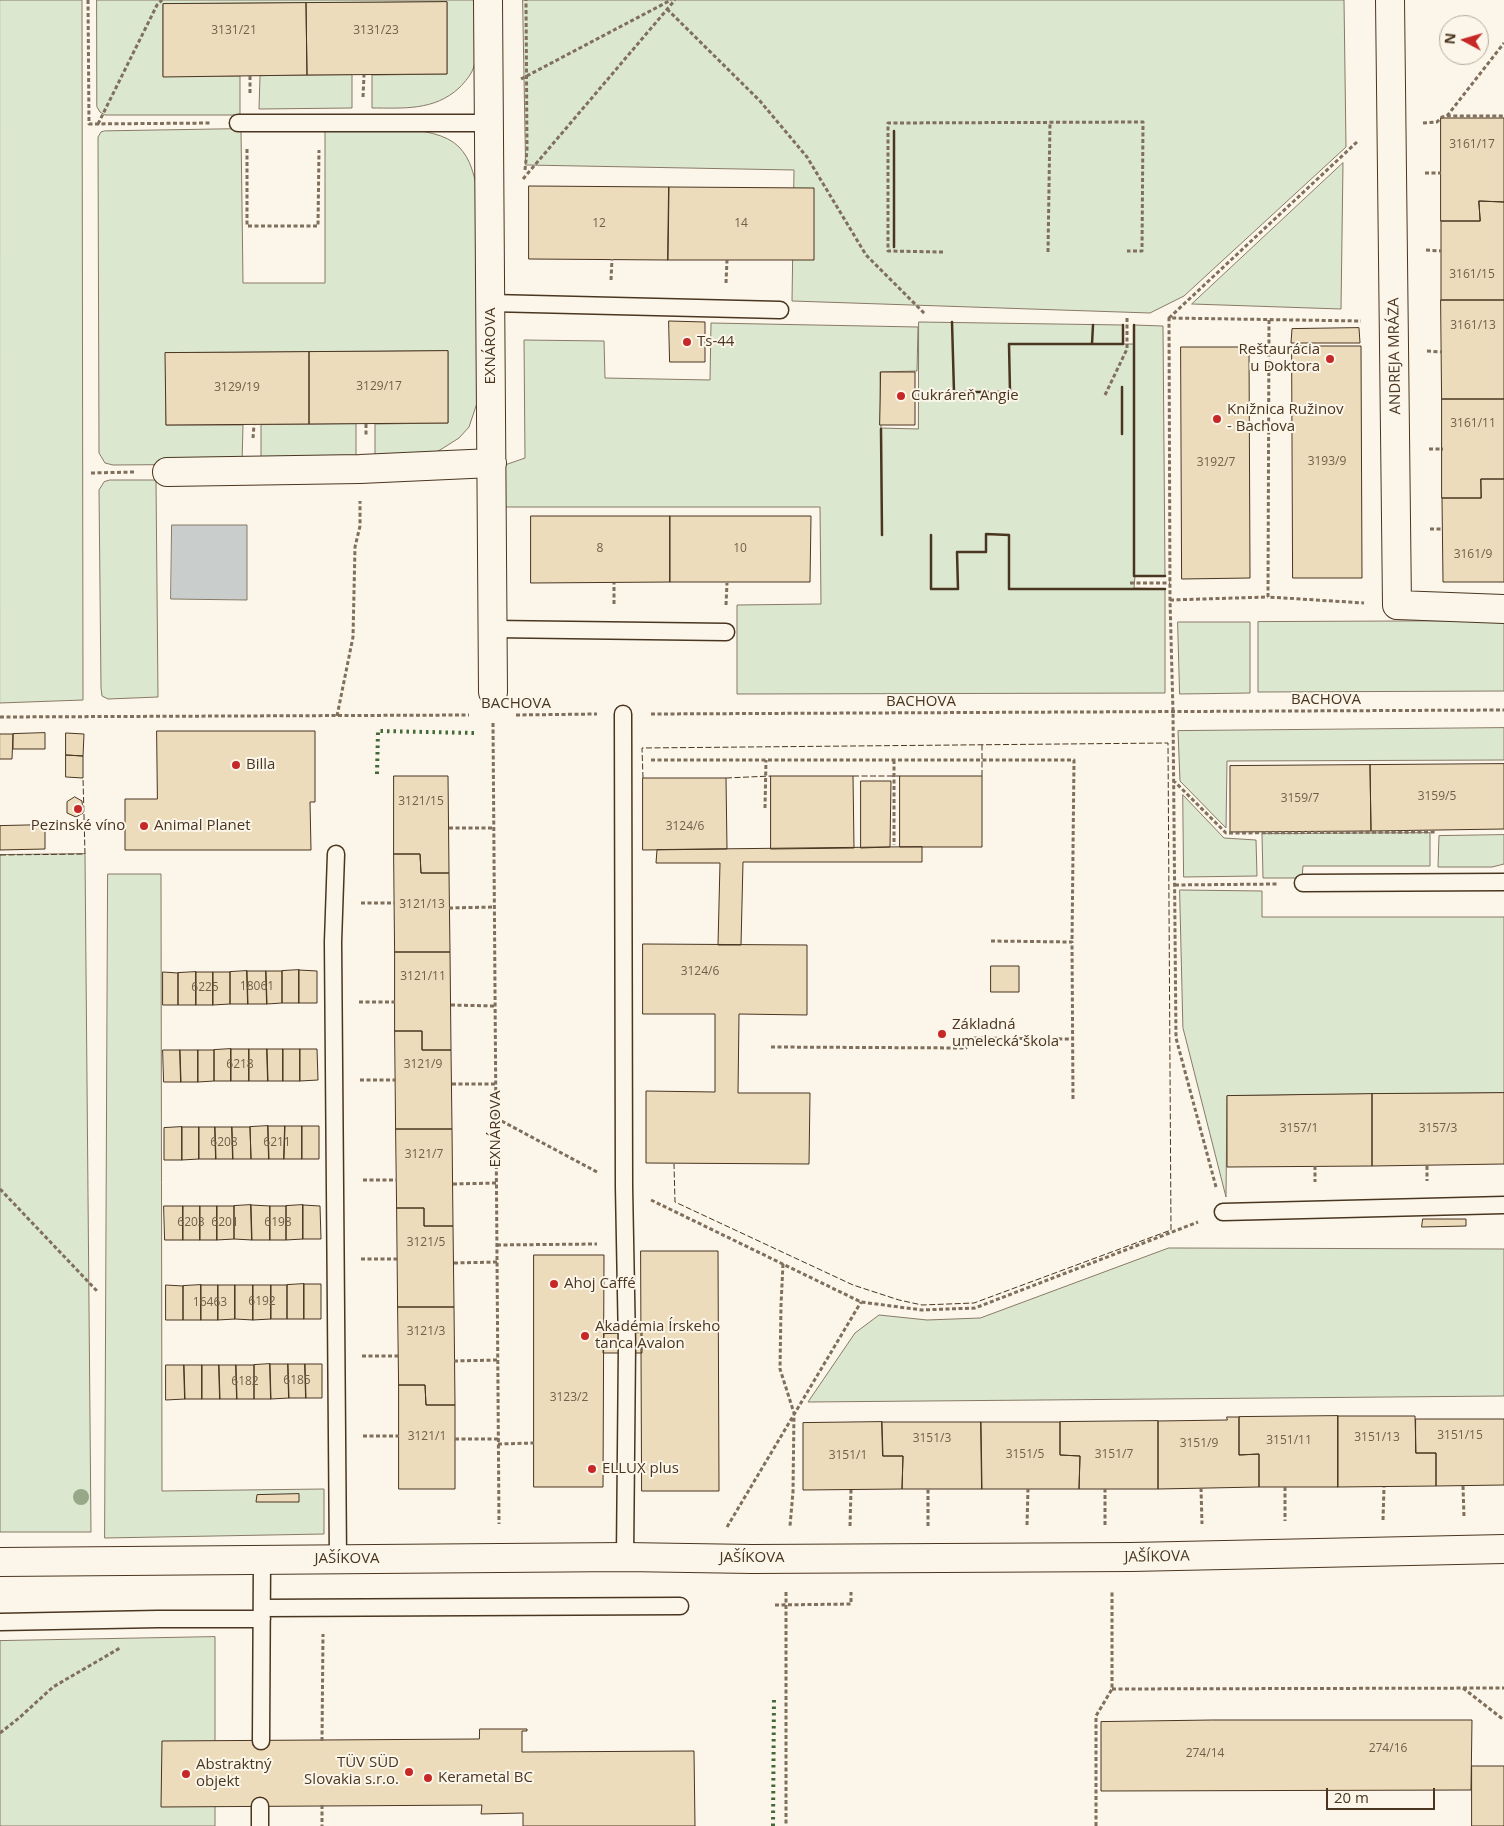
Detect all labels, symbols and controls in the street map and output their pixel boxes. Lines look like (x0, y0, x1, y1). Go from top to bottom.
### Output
north arrow (1439, 15, 1489, 65)
house number: 3131/21 (211, 24, 257, 38)
house number: 3131/23 (353, 24, 399, 38)
text: N (1440, 32, 1460, 45)
house number: 3161/17 (1449, 138, 1495, 152)
house number: 12 (592, 217, 606, 231)
house number: 14 (734, 217, 748, 231)
house number: 3161/15 (1449, 268, 1495, 282)
street label: ANDREJA MRÁZA (1385, 297, 1405, 415)
street label: EXNÁROVA (482, 307, 500, 385)
house number: 3161/13 (1450, 319, 1496, 333)
place label: Ts-44 (697, 333, 734, 351)
marker: Ts-44 (681, 336, 693, 348)
place label: Reštaurácia u Doktora (1239, 341, 1320, 376)
marker: Reštaurácia u Doktora (1324, 353, 1336, 365)
house number: 3129/17 (356, 380, 402, 394)
house number: 3129/19 (214, 381, 260, 395)
place label: Cukráreň Angie (911, 387, 1019, 405)
marker: Cukráreň Angie (895, 390, 907, 402)
place label: Knižnica Ružinov - Bachova (1227, 401, 1344, 436)
marker: Knižnica Ružinov - Bachova (1211, 413, 1223, 425)
house number: 3161/11 (1450, 417, 1496, 431)
house number: 3193/9 (1308, 455, 1346, 469)
house number: 3192/7 (1197, 456, 1235, 470)
house number: 8 (597, 542, 603, 556)
house number: 10 (733, 542, 747, 556)
house number: 3161/9 (1454, 548, 1492, 562)
street label: BACHOVA (1291, 691, 1361, 709)
street label: BACHOVA (886, 693, 956, 711)
street label: BACHOVA (481, 695, 551, 713)
place label: Billa (246, 756, 275, 774)
marker: Billa (230, 759, 242, 771)
house number: 3159/5 (1418, 790, 1456, 804)
house number: 3159/7 (1281, 792, 1319, 806)
house number: 3121/15 (398, 795, 444, 809)
marker: Pezinské víno (72, 803, 84, 815)
place label: Pezinské víno (31, 817, 125, 835)
place label: Animal Planet (154, 817, 250, 835)
marker: Animal Planet (138, 820, 150, 832)
house number: 3124/6 (666, 820, 704, 834)
house number: 3121/13 (399, 898, 445, 912)
house number: 3124/6 (681, 965, 719, 979)
house number: 3121/11 (400, 970, 446, 984)
house number: 18061 (240, 980, 274, 994)
house number: 6225 (191, 981, 219, 995)
place label: Základná umelecká škola (952, 1016, 1059, 1051)
marker: Základná umelecká škola (936, 1028, 948, 1040)
house number: 6218 (226, 1058, 254, 1072)
house number: 3121/9 (404, 1058, 442, 1072)
street label: EXNÁROVA (487, 1090, 505, 1168)
house number: 3157/1 (1280, 1122, 1318, 1136)
house number: 3157/3 (1419, 1122, 1457, 1136)
house number: 6208 (210, 1136, 238, 1150)
house number: 6211 (263, 1136, 291, 1150)
house number: 3121/7 (405, 1148, 443, 1162)
house number: 6203 (177, 1216, 205, 1230)
house number: 6201 (211, 1216, 239, 1230)
house number: 6198 (264, 1216, 292, 1230)
house number: 3121/5 (407, 1236, 445, 1250)
place label: Ahoj Caffé (564, 1275, 636, 1293)
marker: Ahoj Caffé (548, 1278, 560, 1290)
house number: 6192 (248, 1295, 276, 1309)
house number: 16463 (193, 1296, 227, 1310)
place label: Akadémia Írskeho tanca Avalon (595, 1318, 720, 1353)
house number: 3121/3 (407, 1325, 445, 1339)
marker: Akadémia Írskeho tanca Avalon (579, 1330, 591, 1342)
house number: 6185 (283, 1374, 311, 1388)
house number: 6182 (231, 1375, 259, 1389)
house number: 3123/2 (550, 1391, 588, 1405)
house number: 3151/15 (1437, 1429, 1483, 1443)
house number: 3121/1 (408, 1430, 446, 1444)
house number: 3151/13 (1354, 1431, 1400, 1445)
house number: 3151/3 (913, 1432, 951, 1446)
house number: 3151/11 (1266, 1434, 1312, 1448)
house number: 3151/9 (1180, 1437, 1218, 1451)
house number: 3151/5 (1006, 1448, 1044, 1462)
house number: 3151/7 (1095, 1448, 1133, 1462)
house number: 3151/1 (829, 1449, 867, 1463)
place label: ELLUX plus (602, 1460, 679, 1478)
marker: ELLUX plus (586, 1463, 598, 1475)
street label: JAŠÍKOVA (1124, 1547, 1190, 1567)
street label: JAŠÍKOVA (719, 1549, 785, 1567)
street label: JAŠÍKOVA (314, 1550, 380, 1568)
house number: 274/16 (1369, 1742, 1407, 1756)
house number: 274/14 (1186, 1747, 1224, 1761)
place label: TÜV SÜD Slovakia s.r.o. (304, 1754, 399, 1789)
place label: Abstraktný objekt (196, 1756, 272, 1791)
marker: TÜV SÜD Slovakia s.r.o. (403, 1766, 415, 1778)
marker: Abstraktný objekt (180, 1768, 192, 1780)
place label: Kerametal BC (438, 1769, 533, 1787)
marker: Kerametal BC (422, 1772, 434, 1784)
scale bar (1329, 1778, 1438, 1810)
text: 20 m (1334, 1787, 1369, 1807)

